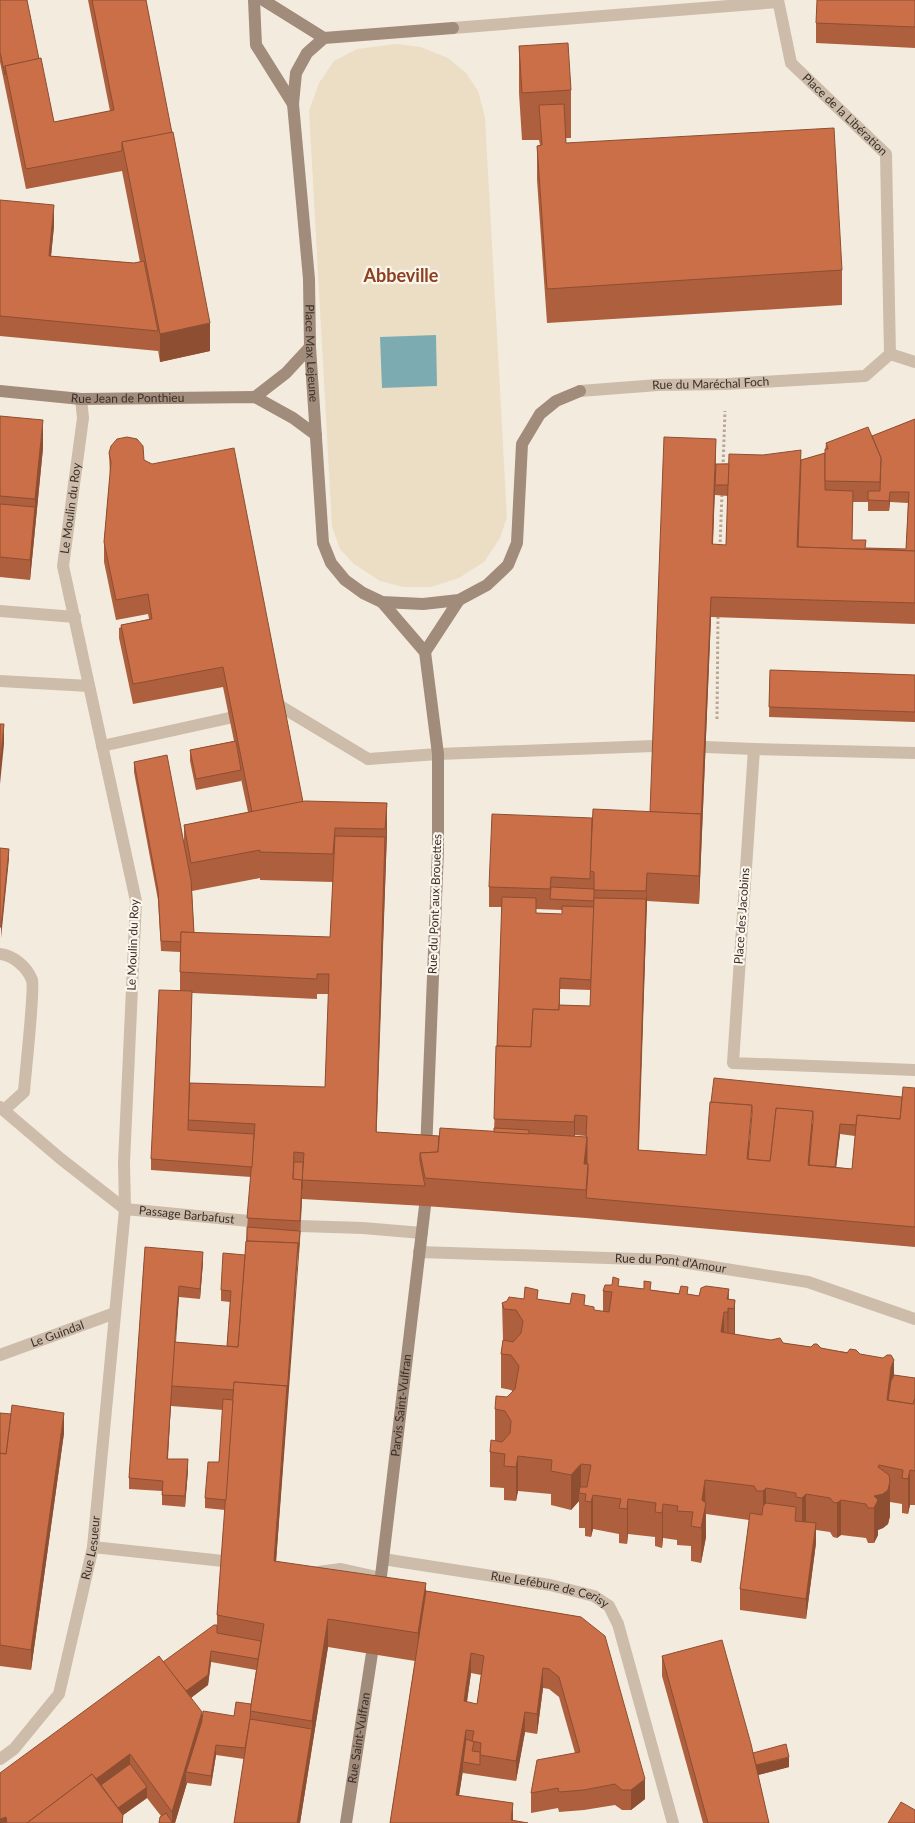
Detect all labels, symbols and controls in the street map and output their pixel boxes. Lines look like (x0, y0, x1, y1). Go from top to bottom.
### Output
street label: Place de la Libération (800, 70, 891, 159)
district label: Abbeville (363, 264, 439, 286)
street label: Place Max Lejeune (302, 304, 322, 403)
street label: Rue du Maréchal Foch (652, 374, 770, 392)
street label: Rue Jean de Ponthieu (70, 390, 184, 406)
street label: Le Moulin du Roy (57, 461, 84, 555)
street label: Rue du Pont aux Brouettes (425, 834, 444, 974)
street label: Place des Jacobins (731, 867, 752, 965)
street label: Le Moulin du Roy (123, 898, 142, 991)
street label: Passage Barbafust (138, 1202, 236, 1227)
street label: Rue du Pont d'Amour (615, 1250, 728, 1276)
street label: Le Guindal (28, 1317, 86, 1350)
street label: Parvis Saint-Vulfran (387, 1353, 414, 1457)
street label: Rue Lesueur (78, 1515, 103, 1581)
street label: Rue Lefébure de Cerisy (490, 1568, 613, 1611)
street label: Rue Saint-Vulfran (344, 1691, 373, 1785)

